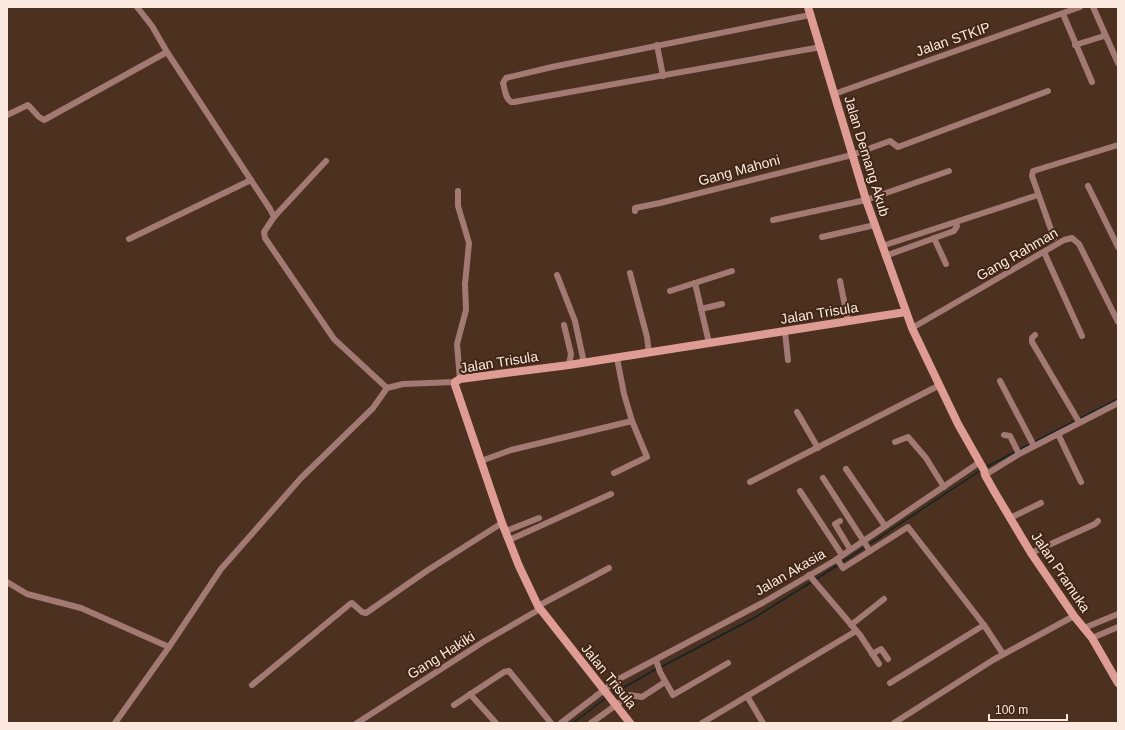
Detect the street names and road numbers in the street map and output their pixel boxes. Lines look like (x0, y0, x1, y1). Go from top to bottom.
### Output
street label: Jalan STKIP (914, 19, 992, 59)
street label: Jalan Demang Akub (841, 94, 893, 218)
street label: Gang Mahoni (696, 151, 782, 189)
street label: Gang Rahman (974, 224, 1060, 284)
street label: Jalan Trisula (779, 299, 859, 327)
street label: Jalan Trisula (459, 348, 539, 376)
street label: Jalan Pramuka (1028, 529, 1094, 615)
street label: Jalan Akasia (752, 545, 828, 599)
street label: Gang Hakiki (404, 628, 478, 682)
street label: Jalan Trisula (578, 640, 640, 712)

